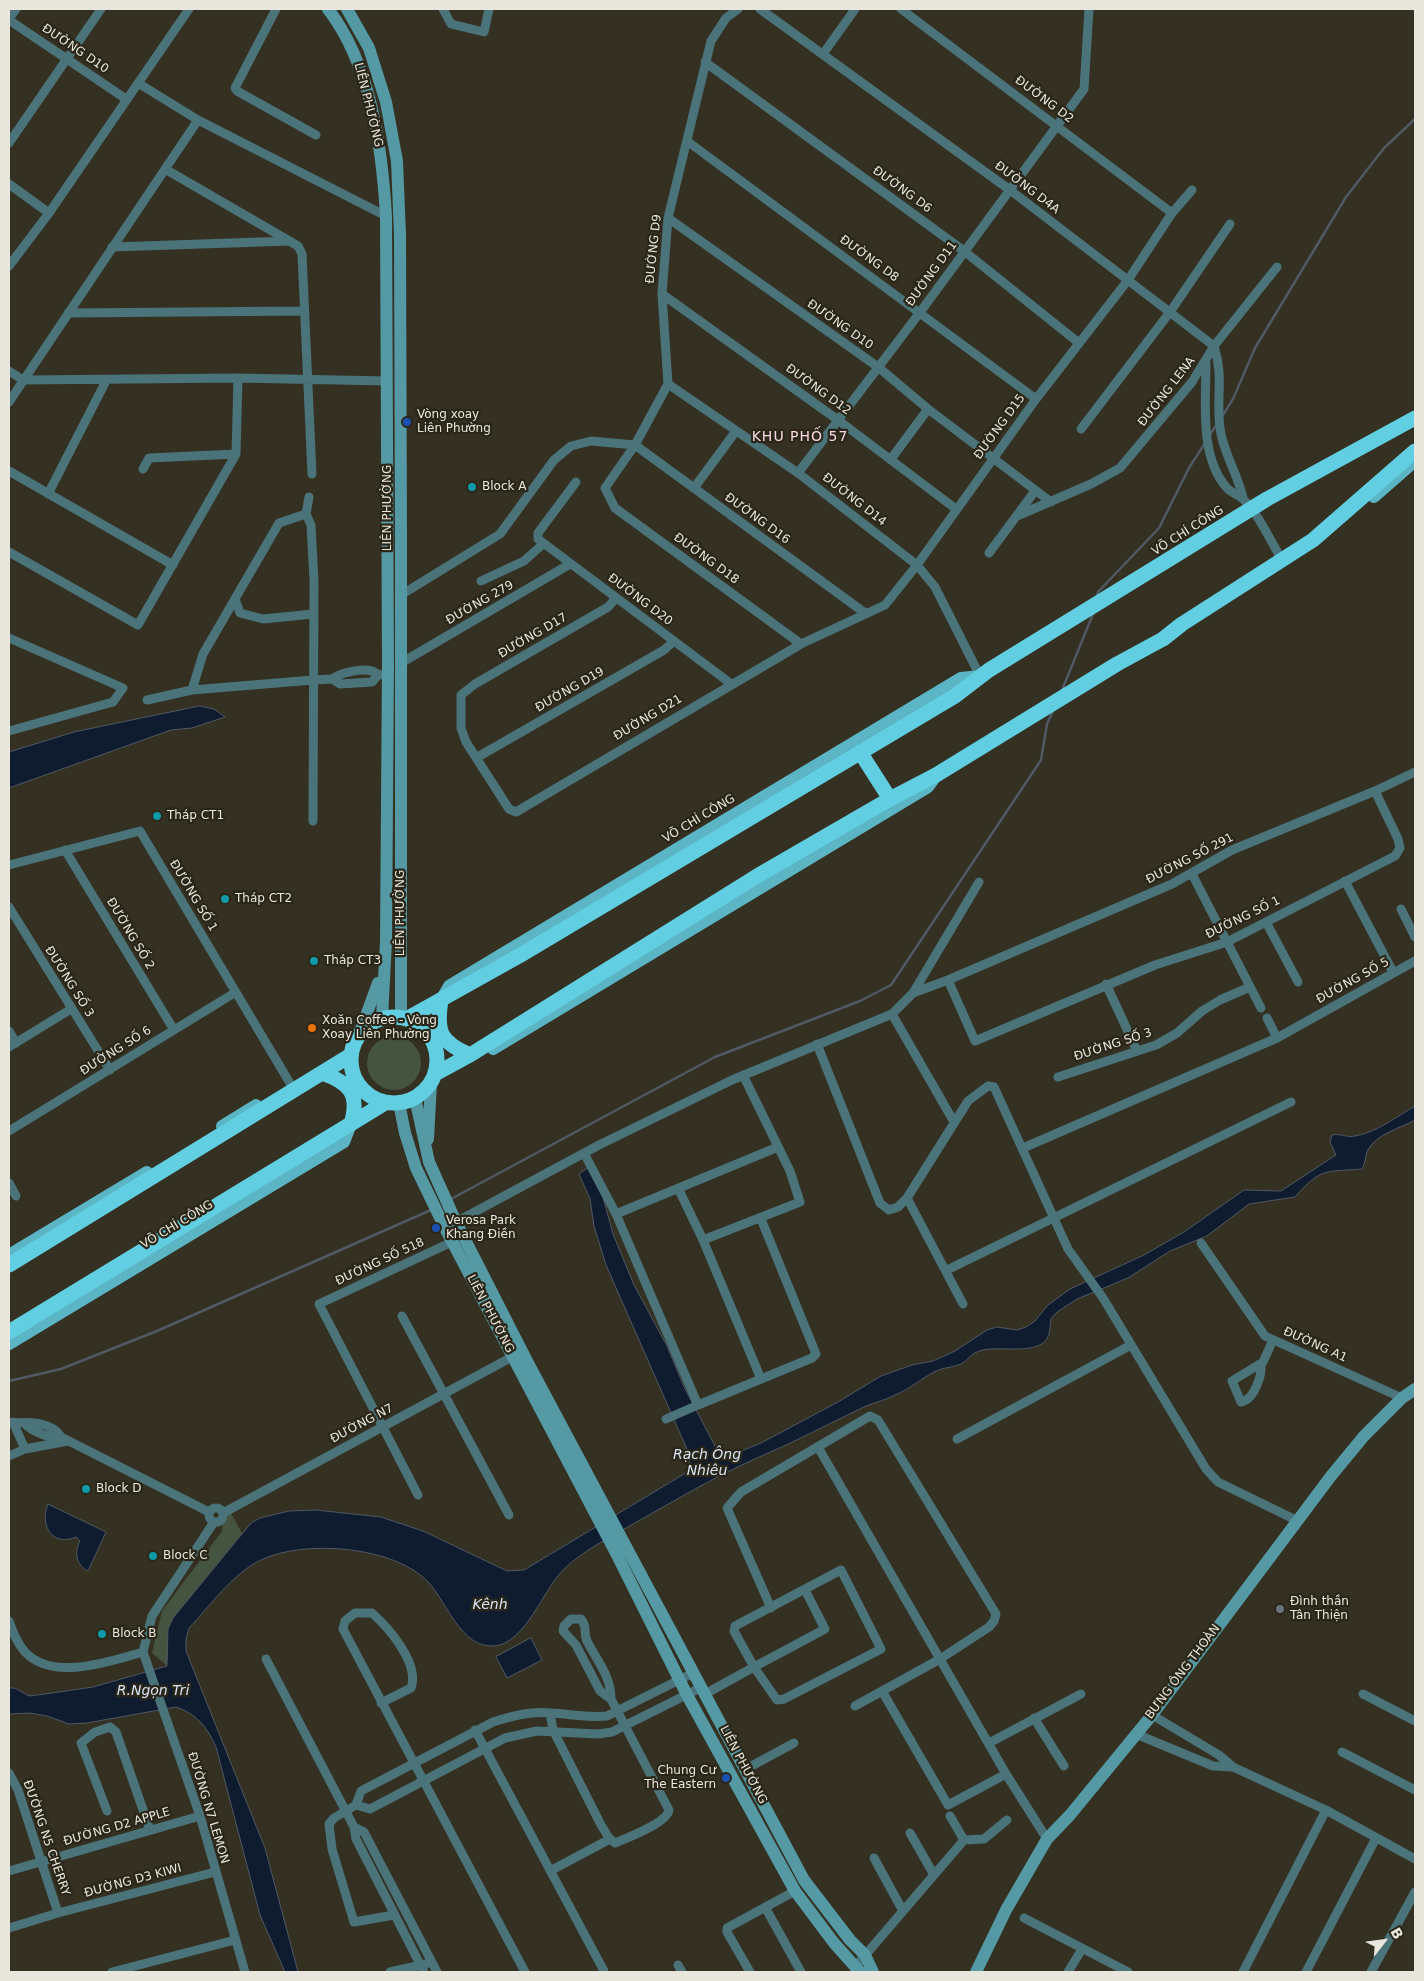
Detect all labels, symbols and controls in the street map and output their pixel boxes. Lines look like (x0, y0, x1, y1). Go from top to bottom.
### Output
street label: ĐƯỜNG D10 (39, 21, 111, 77)
street label: LIÊN PHƯỜNG (351, 61, 385, 149)
street label: ĐƯỜNG D2 (1012, 73, 1076, 127)
street label: ĐƯỜNG D4A (992, 159, 1062, 217)
street label: ĐƯỜNG D6 (870, 164, 934, 216)
street label: ĐƯỜNG D9 (643, 214, 665, 284)
street label: ĐƯỜNG D8 (837, 233, 901, 285)
street label: ĐƯỜNG D11 (904, 239, 960, 309)
street label: ĐƯỜNG D10 (804, 297, 876, 353)
street label: ĐƯỜNG LENA (1135, 354, 1199, 430)
street label: ĐƯỜNG D12 (783, 362, 853, 418)
street label: ĐƯỜNG D15 (972, 392, 1028, 462)
place label: Vòng xoay Liên Phường (417, 408, 491, 436)
marker: Vòng xoay Liên Phường (401, 416, 413, 428)
district label: KHU PHỐ 57 (750, 429, 850, 445)
street label: LIÊN PHƯỜNG (381, 465, 395, 551)
street label: ĐƯỜNG D14 (819, 471, 889, 529)
place label: Block A (482, 480, 526, 494)
marker: Block A (466, 481, 478, 493)
street label: ĐƯỜNG D16 (722, 491, 792, 547)
street label: VÕ CHÍ CÔNG (1149, 503, 1227, 559)
street label: ĐƯỜNG D18 (671, 531, 741, 587)
street label: ĐƯỜNG D20 (605, 571, 675, 629)
street label: ĐƯỜNG 279 (444, 578, 516, 628)
street label: ĐƯỜNG D17 (496, 610, 570, 662)
street label: ĐƯỜNG D19 (533, 664, 607, 716)
street label: ĐƯỜNG D21 (611, 692, 685, 744)
street label: VÕ CHÍ CÔNG (660, 792, 738, 846)
place label: Tháp CT1 (167, 809, 224, 823)
marker: Tháp CT1 (151, 810, 163, 822)
street label: ĐƯỜNG SỐ 291 (1144, 831, 1236, 887)
street label: ĐƯỜNG SỐ 1 (166, 858, 220, 934)
street label: LIÊN PHƯỜNG (394, 870, 408, 956)
place label: Tháp CT2 (235, 892, 292, 906)
marker: Tháp CT2 (219, 893, 231, 905)
street label: ĐƯỜNG SỐ 1 (1203, 894, 1283, 942)
street label: ĐƯỜNG SỐ 2 (103, 896, 157, 972)
street label: ĐƯỜNG SỐ 3 (41, 944, 97, 1020)
place label: Tháp CT3 (324, 954, 381, 968)
marker: Tháp CT3 (308, 955, 320, 967)
street label: ĐƯỜNG SỐ 5 (1314, 955, 1392, 1007)
place label: Xoăn Coffee - Vòng Xoay Liên Phường (322, 1014, 437, 1042)
marker: Xoăn Coffee - Vòng Xoay Liên Phường (306, 1022, 318, 1034)
street label: ĐƯỜNG SỐ 6 (78, 1023, 154, 1079)
street label: ĐƯỜNG SỐ 3 (1072, 1026, 1154, 1064)
street label: VÕ CHÍ CÔNG (138, 1198, 216, 1252)
place label: Verosa Park Khang Điền (446, 1214, 516, 1242)
marker: Verosa Park Khang Điền (430, 1222, 442, 1234)
street label: ĐƯỜNG SỐ 518 (333, 1235, 427, 1289)
street label: LIÊN PHƯỜNG (463, 1272, 517, 1356)
street label: ĐƯỜNG A1 (1281, 1324, 1349, 1366)
street label: ĐƯỜNG N7 (328, 1401, 396, 1447)
water label: Rạch Ông Nhiêu (673, 1447, 741, 1480)
place label: Block D (96, 1482, 142, 1496)
marker: Block D (80, 1483, 92, 1495)
place label: Block C (163, 1549, 208, 1563)
marker: Block C (147, 1550, 159, 1562)
place label: Đình thần Tân Thiện (1290, 1595, 1349, 1623)
water label: Kênh (472, 1597, 508, 1613)
marker: Đình thần Tân Thiện (1274, 1603, 1286, 1615)
street label: BƯNG ÔNG THOÀN (1143, 1622, 1223, 1722)
place label: Block B (112, 1627, 157, 1641)
marker: Block B (96, 1628, 108, 1640)
water label: R.Ngọn Tri (117, 1683, 189, 1699)
street label: LIÊN PHƯỜNG (716, 1723, 770, 1807)
street label: ĐƯỜNG N7 LEMON (184, 1750, 232, 1866)
place label: Chung Cư The Eastern (644, 1764, 716, 1792)
marker: Chung Cư The Eastern (720, 1772, 732, 1784)
street label: ĐƯỜNG N5 CHERRY (19, 1778, 73, 1898)
street label: ĐƯỜNG D2 APPLE (62, 1805, 172, 1849)
street label: ĐƯỜNG D3 KIWI (83, 1861, 183, 1901)
north arrow (1359, 1916, 1409, 1966)
text: B (1387, 1925, 1407, 1942)

